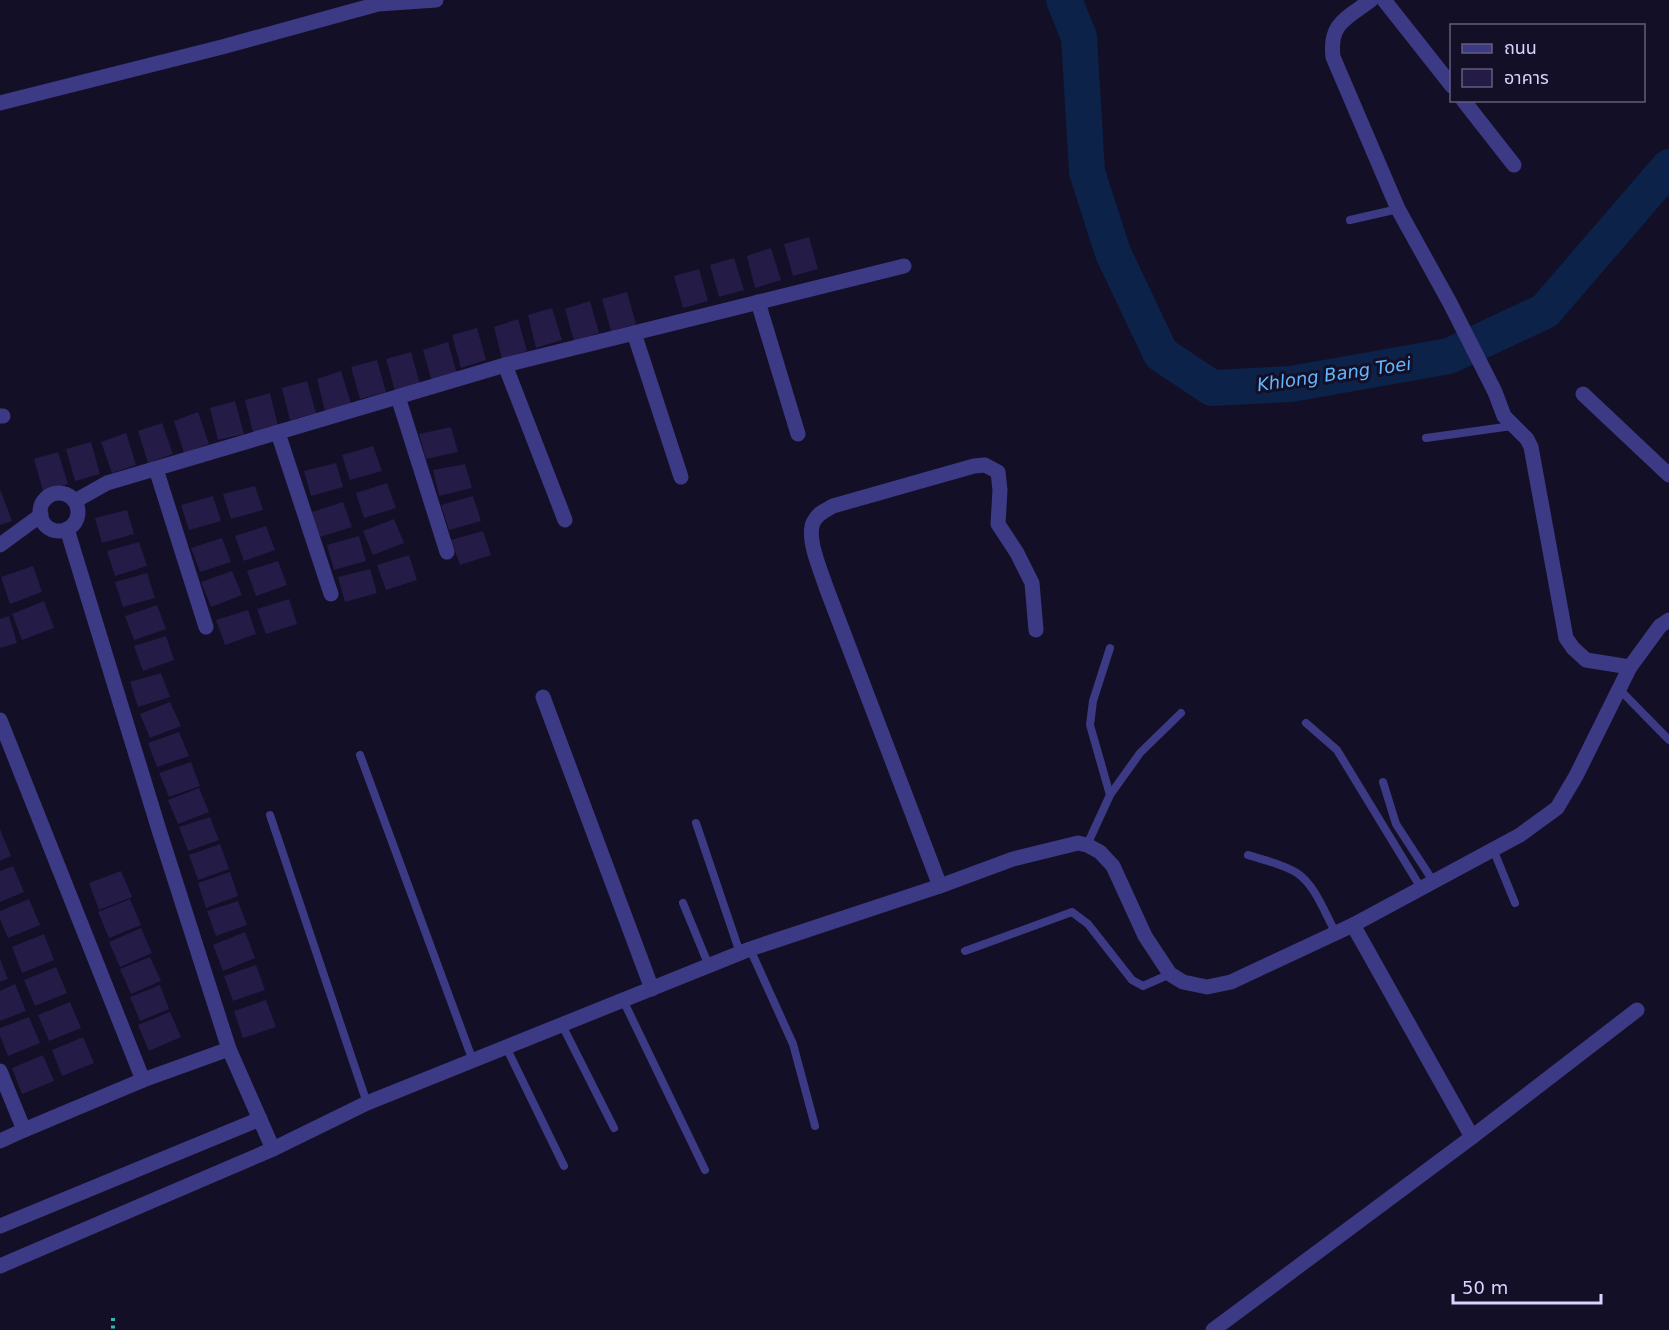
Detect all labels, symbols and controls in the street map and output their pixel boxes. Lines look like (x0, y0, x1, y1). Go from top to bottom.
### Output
legend (1450, 24, 1645, 102)
text: ถนน (1504, 37, 1537, 58)
text: อาคาร (1504, 67, 1549, 88)
water label: Khlong Bang Toei (1256, 353, 1412, 395)
scale bar (1453, 1267, 1602, 1305)
text: 50 m (1462, 1277, 1508, 1298)

